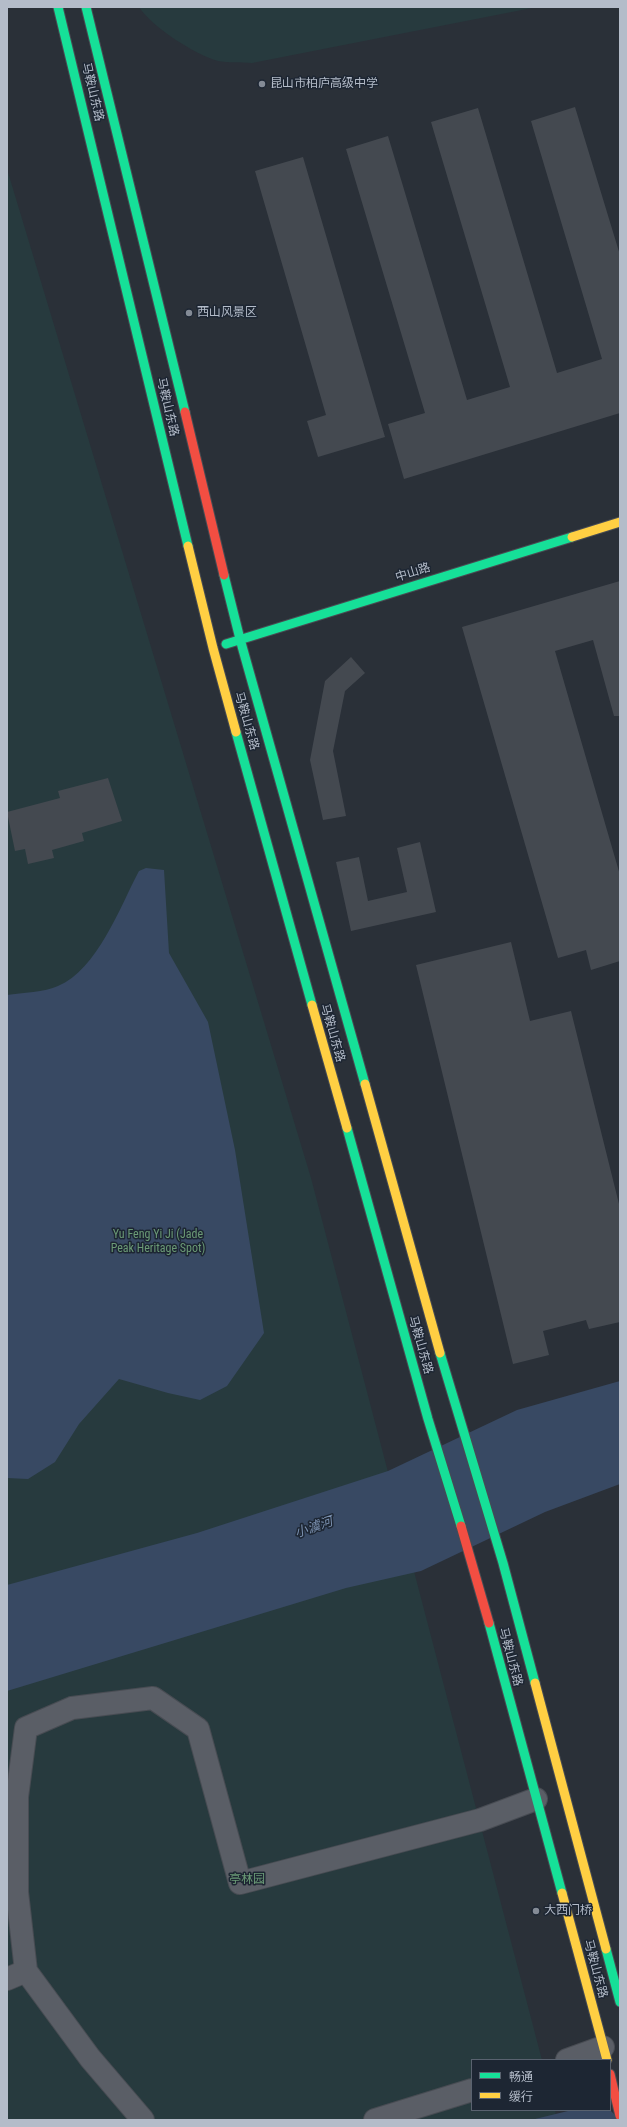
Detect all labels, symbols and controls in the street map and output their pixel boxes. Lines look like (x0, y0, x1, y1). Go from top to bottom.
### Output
street label: 马鞍山东路 (78, 61, 106, 123)
place label: 昆山市柏庐高级中学 (270, 77, 378, 91)
marker: 昆山市柏庐高级中学 (257, 79, 267, 89)
place label: 西山风景区 (197, 306, 257, 320)
marker: 西山风景区 (184, 308, 194, 318)
street label: 马鞍山东路 (153, 376, 181, 438)
street label: 中山路 (394, 561, 432, 585)
street label: 马鞍山东路 (231, 690, 261, 752)
street label: 马鞍山东路 (317, 1002, 347, 1064)
park label: Yu Feng Yi Ji (Jade Peak Heritage Spot) (111, 1228, 205, 1256)
street label: 马鞍山东路 (405, 1314, 435, 1376)
water label: 小澞河 (293, 1514, 335, 1542)
street label: 马鞍山东路 (495, 1626, 525, 1688)
park label: 亭林园 (229, 1873, 265, 1887)
place label: 大西门桥 (544, 1904, 592, 1918)
marker: 大西门桥 (531, 1906, 541, 1916)
street label: 马鞍山东路 (580, 1938, 610, 2000)
legend (471, 2059, 611, 2111)
text: 畅通 (509, 2070, 533, 2084)
text: 缓行 (509, 2090, 533, 2104)

